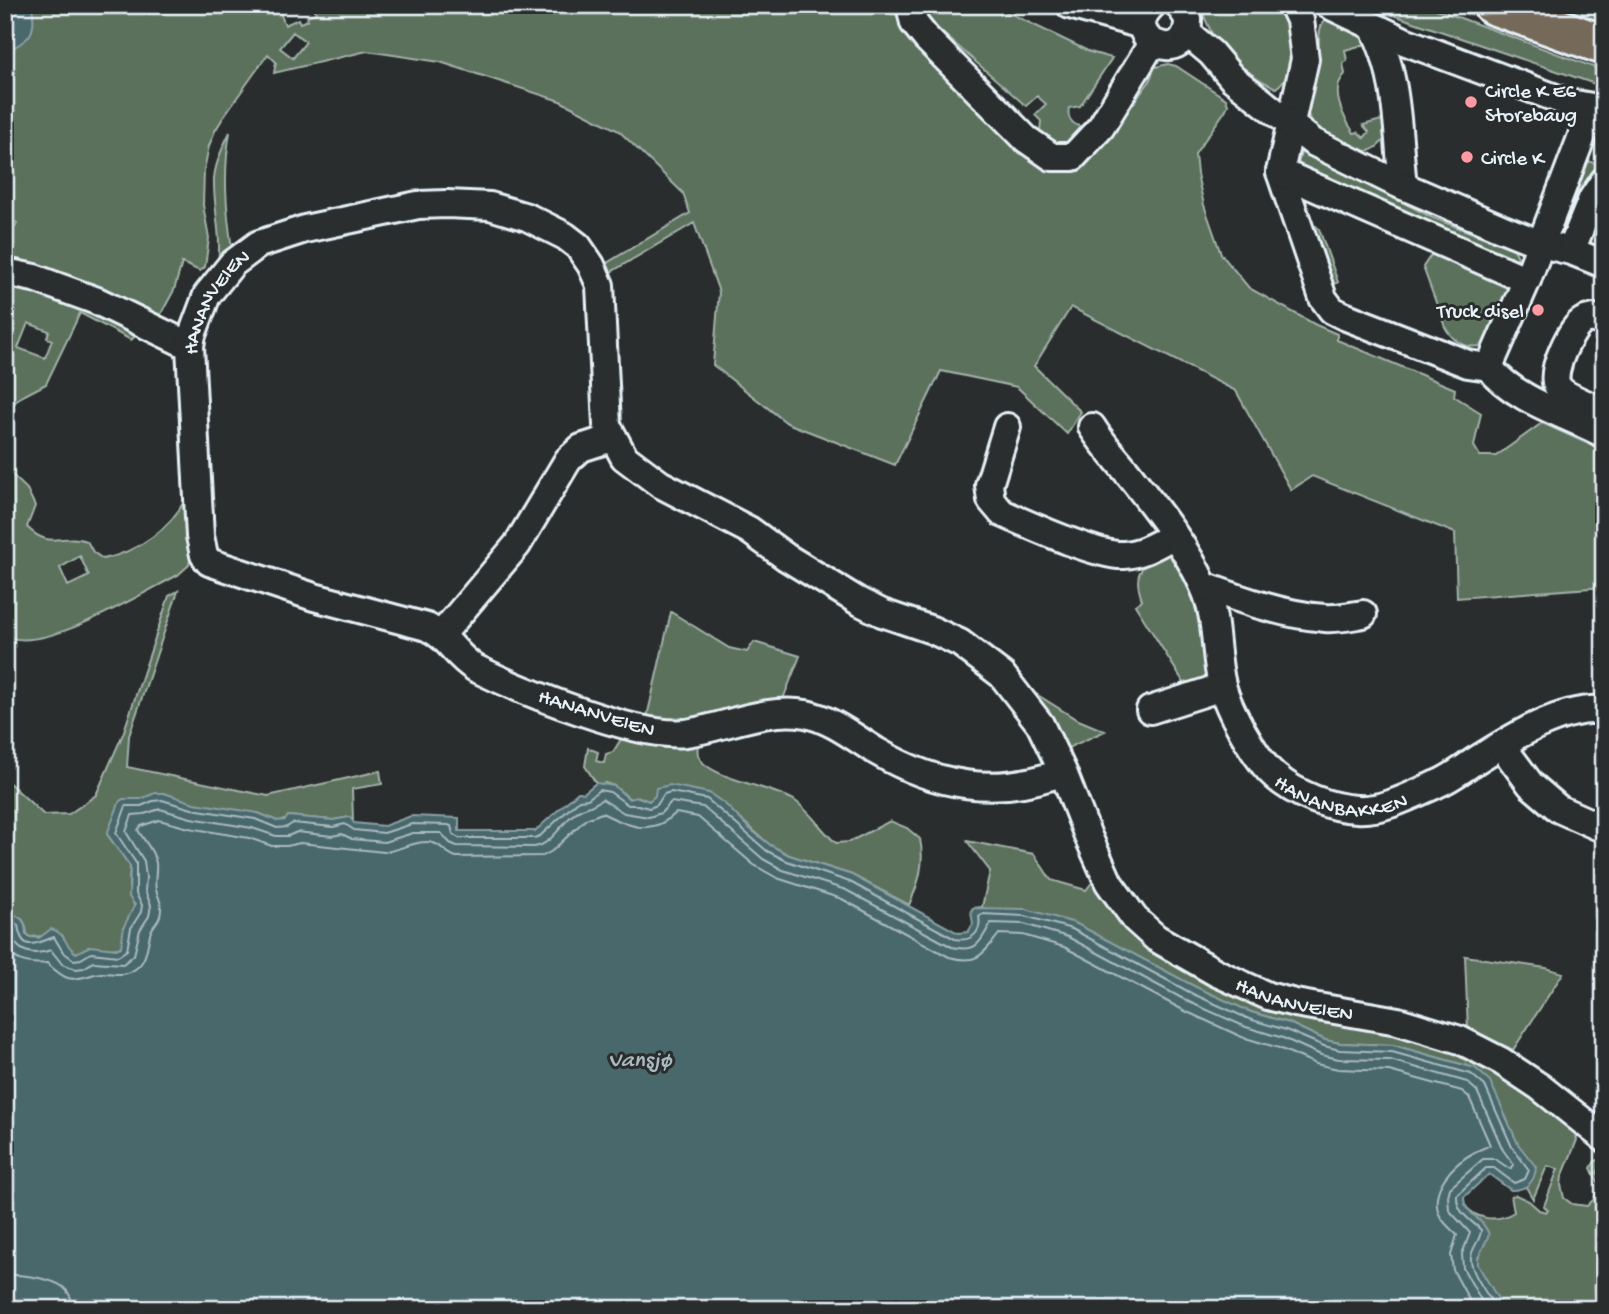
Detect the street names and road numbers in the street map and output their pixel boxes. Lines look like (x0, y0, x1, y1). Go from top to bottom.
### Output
street label: HANANVEIEN (181, 246, 256, 355)
street label: HANANVEIEN (535, 686, 657, 745)
street label: HANANBAKKEN (1268, 771, 1412, 825)
street label: HANANVEIEN (1231, 974, 1355, 1029)

